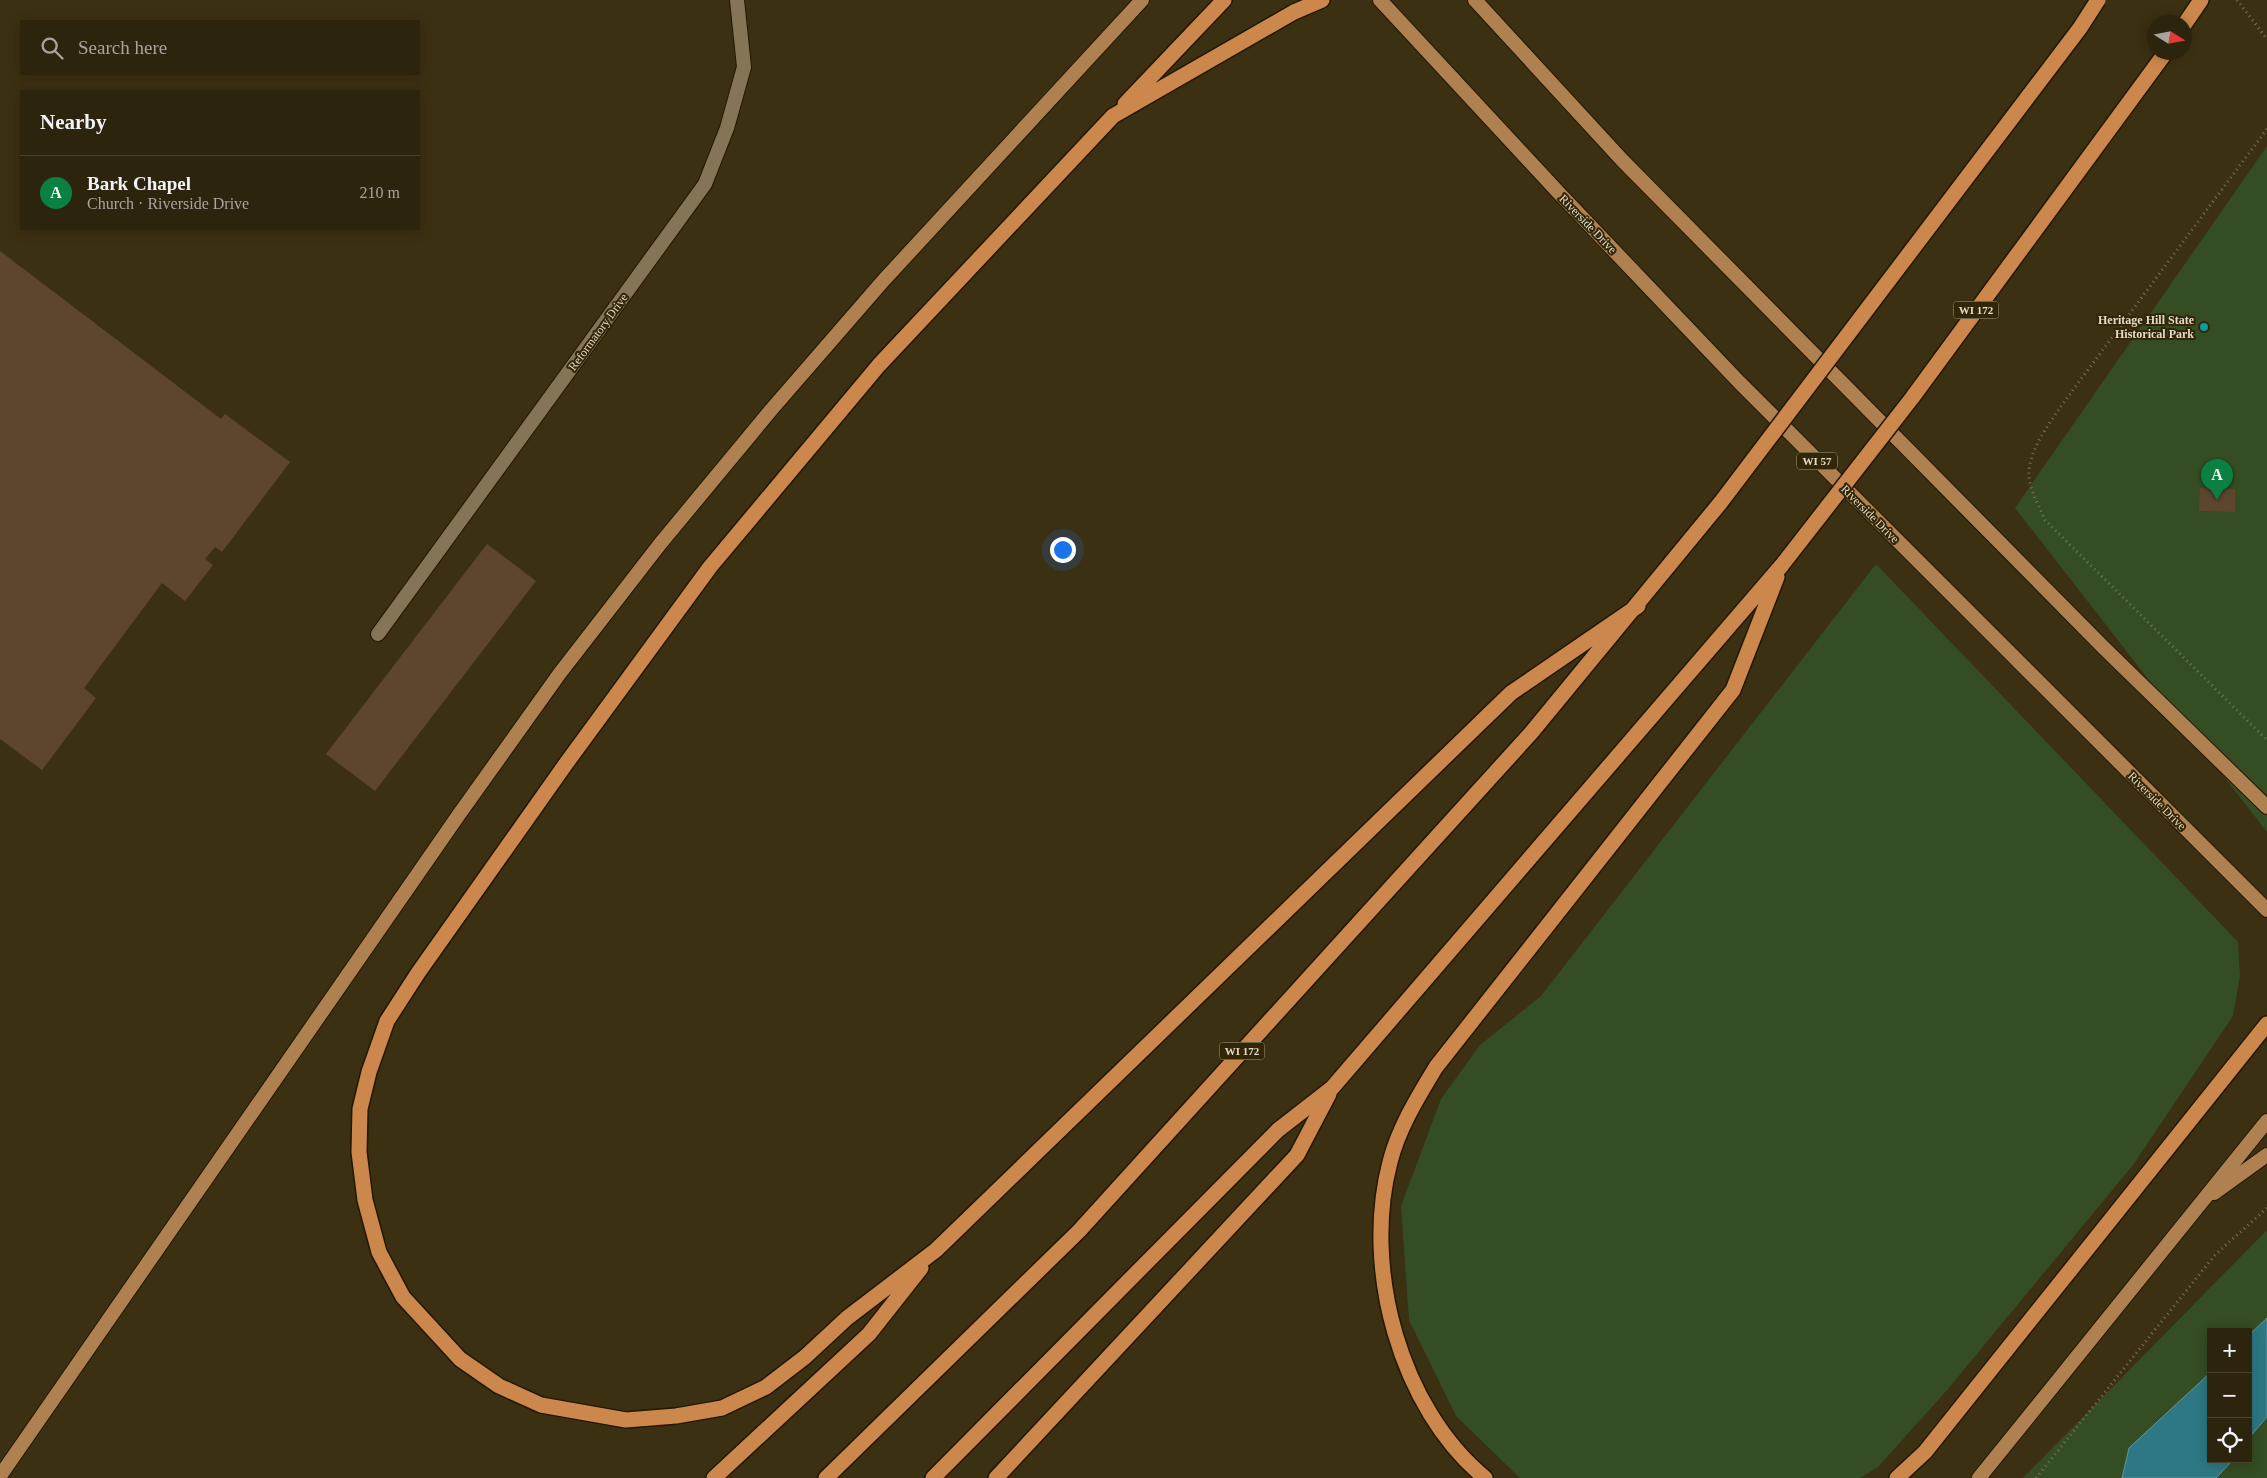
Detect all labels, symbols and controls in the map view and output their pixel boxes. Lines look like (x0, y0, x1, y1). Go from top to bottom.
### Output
north arrow (2147, 15, 2192, 60)
search box (20, 20, 420, 75)
icon: search (38, 34, 66, 62)
text: Search here (78, 37, 167, 58)
text: Nearby (40, 110, 107, 134)
text: Bark Chapel (87, 173, 191, 194)
text: A (50, 184, 62, 201)
text: 210 m (360, 184, 400, 201)
street label: Riverside Drive (1556, 192, 1620, 256)
text: Church · Riverside Drive (87, 195, 249, 212)
street label: Reformatory Drive (565, 291, 631, 373)
road number: WI 172 (1954, 302, 1998, 318)
place label: Heritage Hill State Historical Park (2098, 313, 2195, 341)
marker: Heritage Hill State Historical Park (2198, 321, 2210, 333)
road number: WI 57 (1797, 452, 1837, 470)
pin: A (2201, 459, 2233, 500)
street label: Riverside Drive (1838, 482, 1902, 546)
your location (1050, 537, 1076, 563)
street label: Riverside Drive (2125, 769, 2189, 833)
road number: WI 172 (1220, 1042, 1264, 1060)
map controls (2207, 1328, 2252, 1463)
button: + (2207, 1328, 2252, 1373)
button: − (2207, 1373, 2252, 1418)
button: locate (2207, 1418, 2252, 1463)

